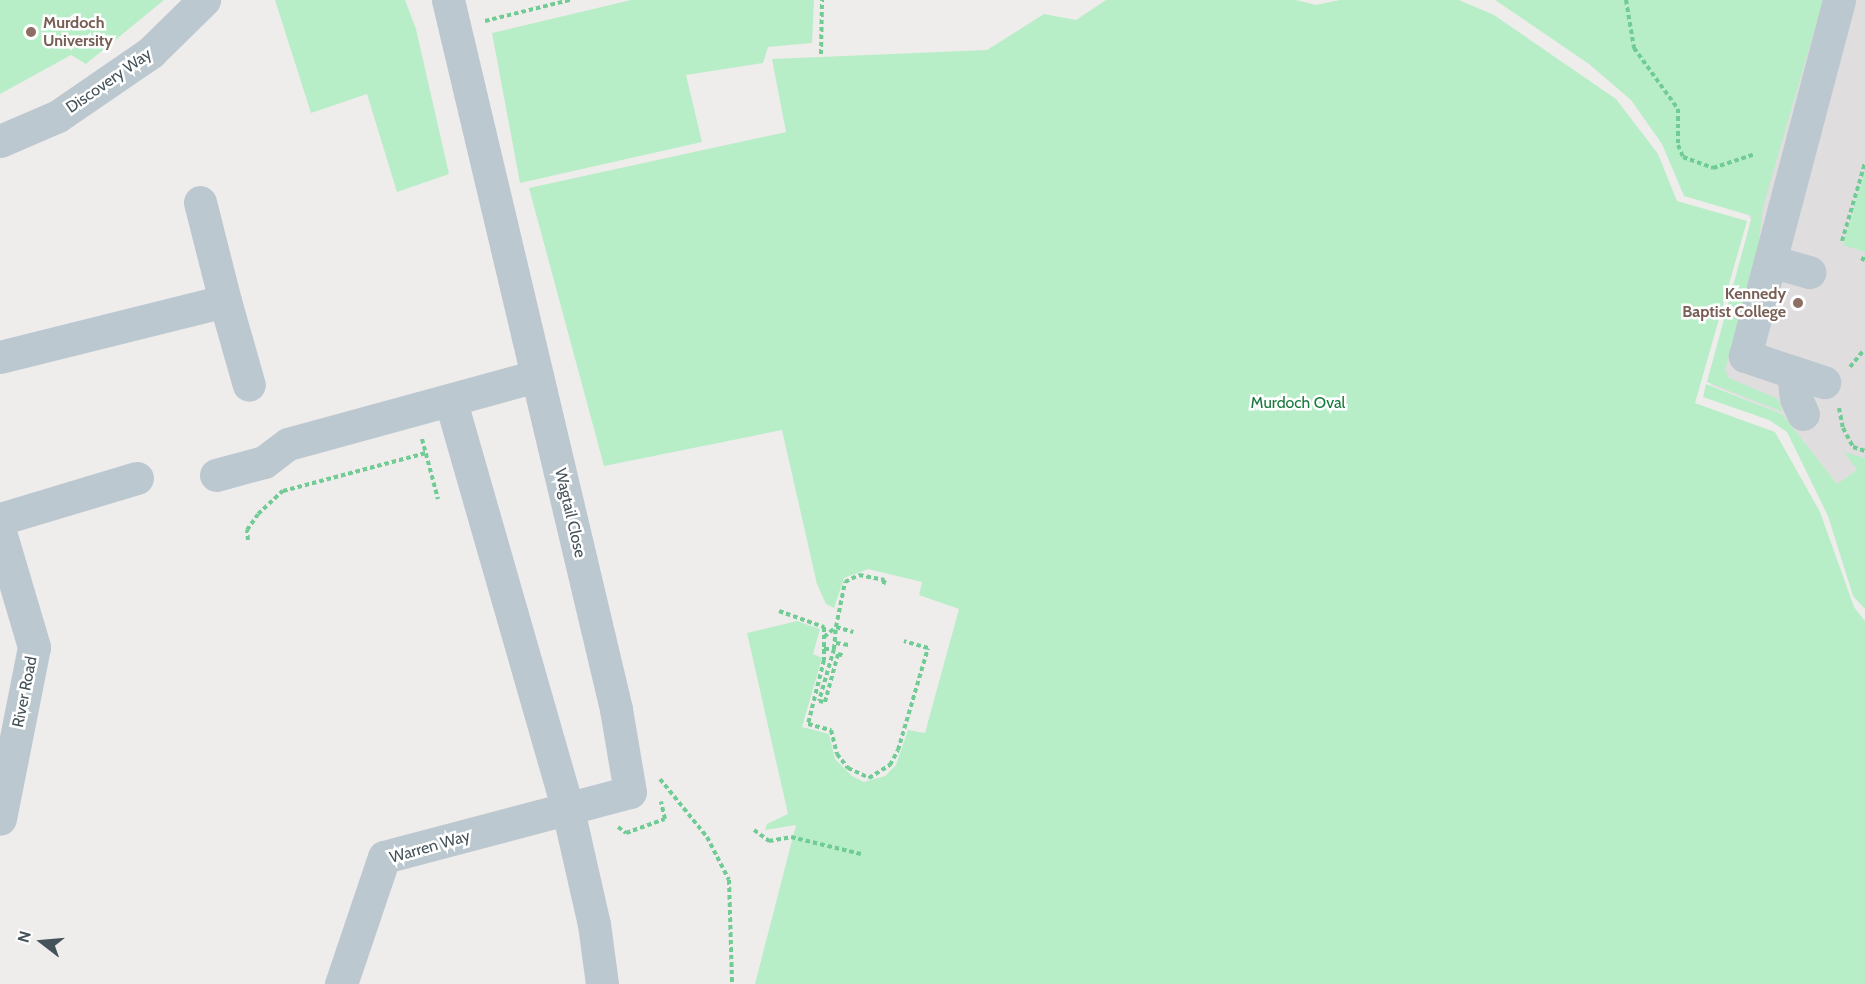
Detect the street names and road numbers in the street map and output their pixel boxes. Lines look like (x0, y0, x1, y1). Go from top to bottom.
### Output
street label: Discovery Way (63, 44, 155, 118)
street label: Wagtail Close (550, 466, 590, 560)
street label: River Road (9, 655, 41, 729)
street label: Warren Way (388, 826, 472, 868)

